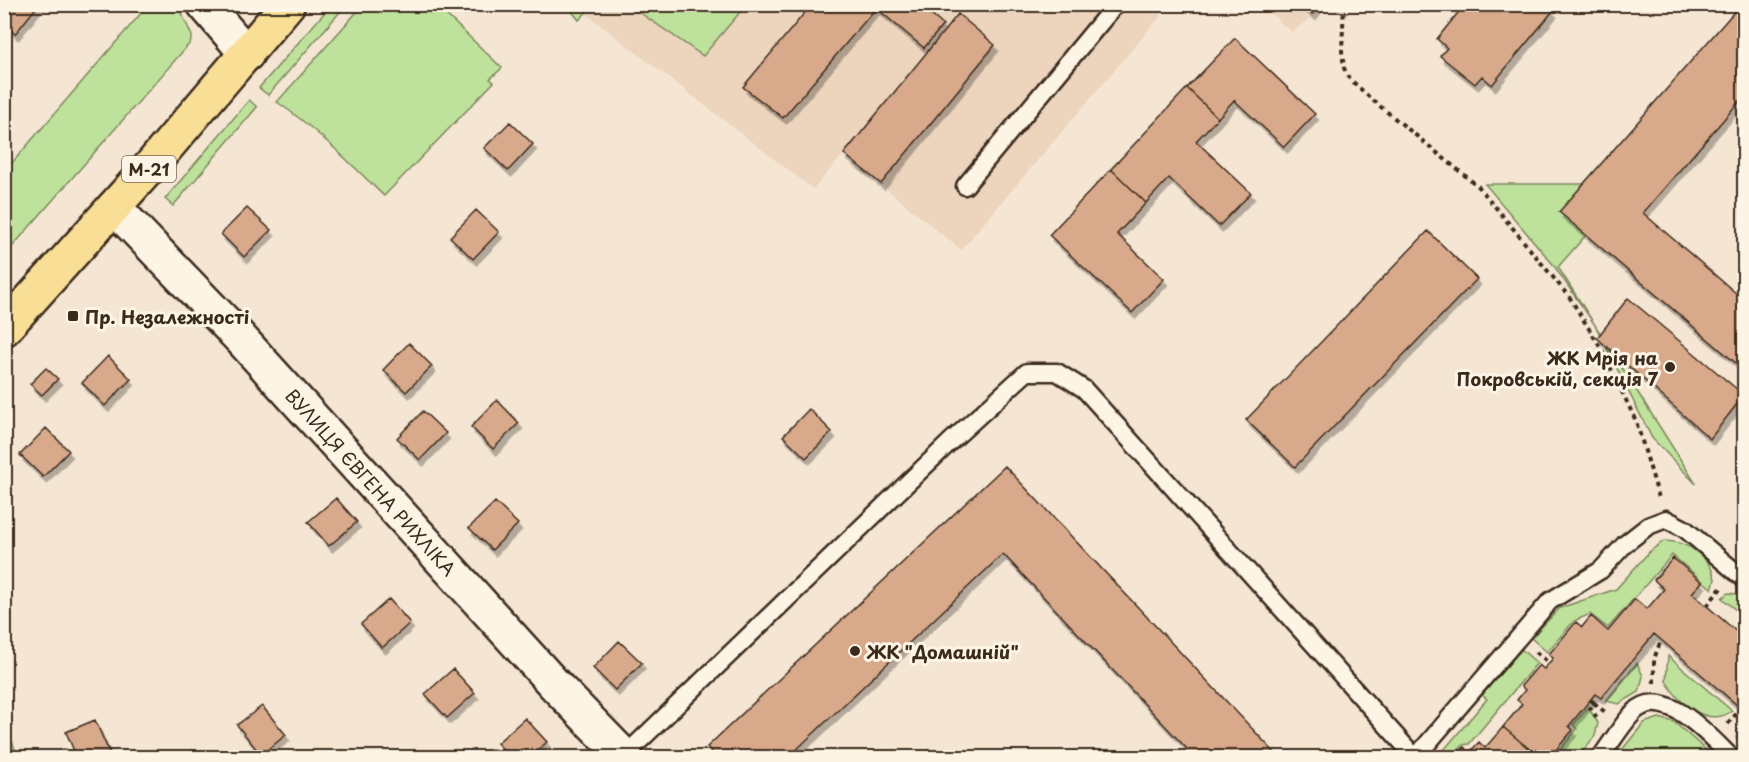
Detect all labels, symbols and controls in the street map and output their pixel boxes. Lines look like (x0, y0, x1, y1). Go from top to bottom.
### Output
road number: М-21 (122, 156, 176, 182)
place label: Пр. Незалежності (85, 303, 249, 330)
marker: Пр. Незалежності (66, 309, 80, 323)
place label: ЖК Мрія на Покровській, секція 7 (1457, 344, 1659, 392)
marker: ЖК Мрія на Покровській, секція 7 (1663, 360, 1677, 374)
street label: ВУЛИЦЯ ЄВГЕНА РИХЛІКА (279, 382, 463, 582)
place label: ЖК "Домашній" (866, 638, 1019, 665)
marker: ЖК "Домашній" (848, 644, 862, 658)

